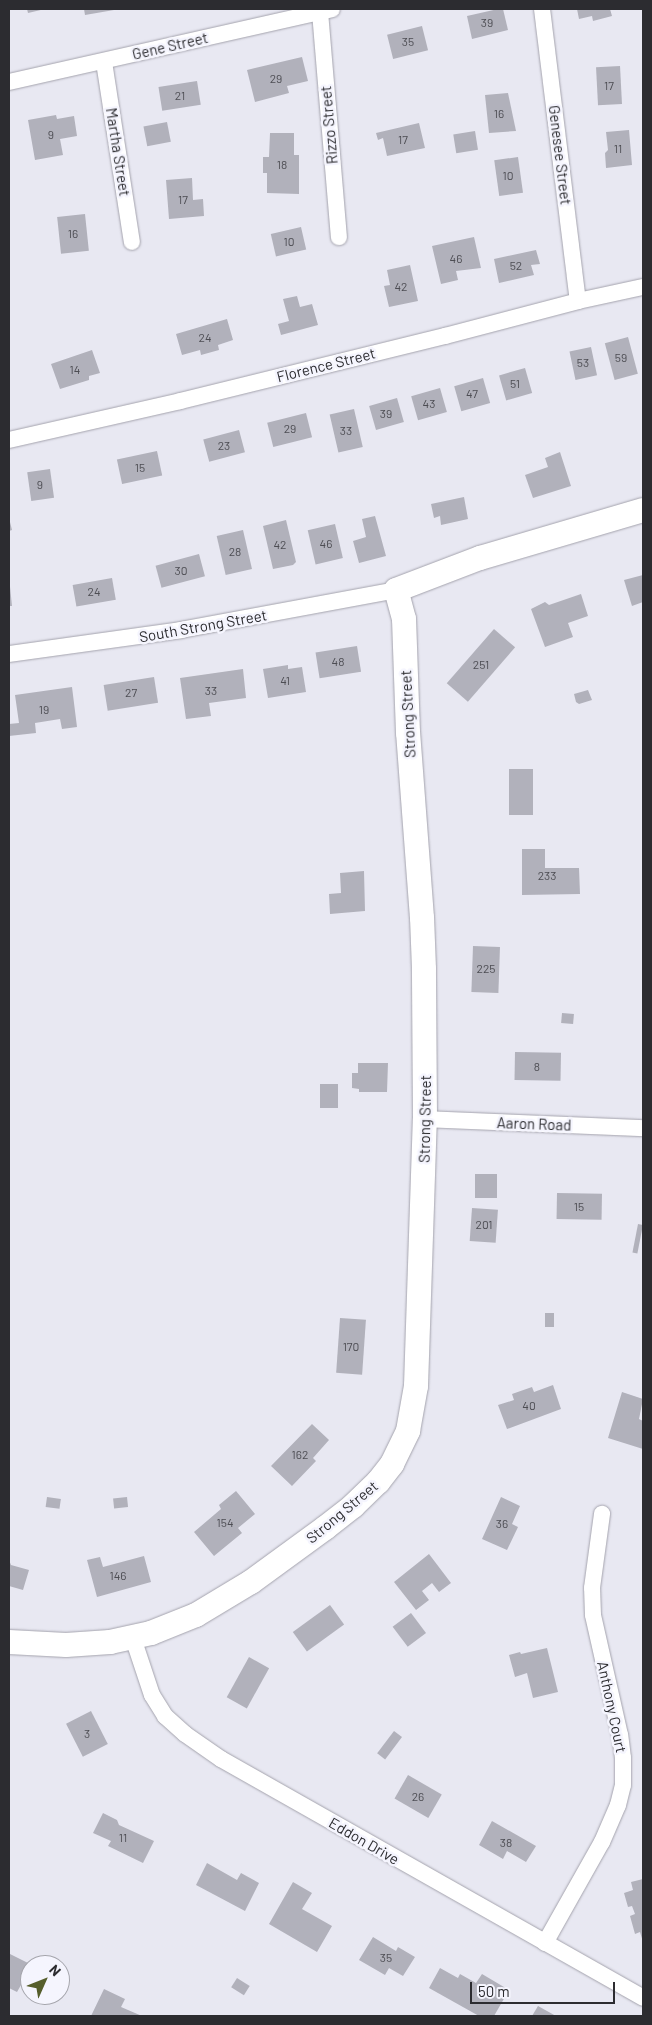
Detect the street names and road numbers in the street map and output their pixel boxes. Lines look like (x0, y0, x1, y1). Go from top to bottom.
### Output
street label: Gene Street (130, 29, 210, 63)
street label: Rizzo Street (317, 85, 341, 165)
street label: Genesee Street (545, 104, 575, 206)
street label: Martha Street (102, 107, 134, 197)
street label: Florence Street (275, 344, 377, 386)
street label: South Strong Street (138, 606, 268, 646)
street label: Strong Street (397, 670, 419, 758)
street label: Strong Street (415, 1075, 435, 1163)
street label: Aaron Road (496, 1114, 572, 1134)
street label: Strong Street (303, 1477, 381, 1547)
street label: Anthony Court (594, 1660, 630, 1754)
street label: Eddon Drive (326, 1814, 402, 1868)

